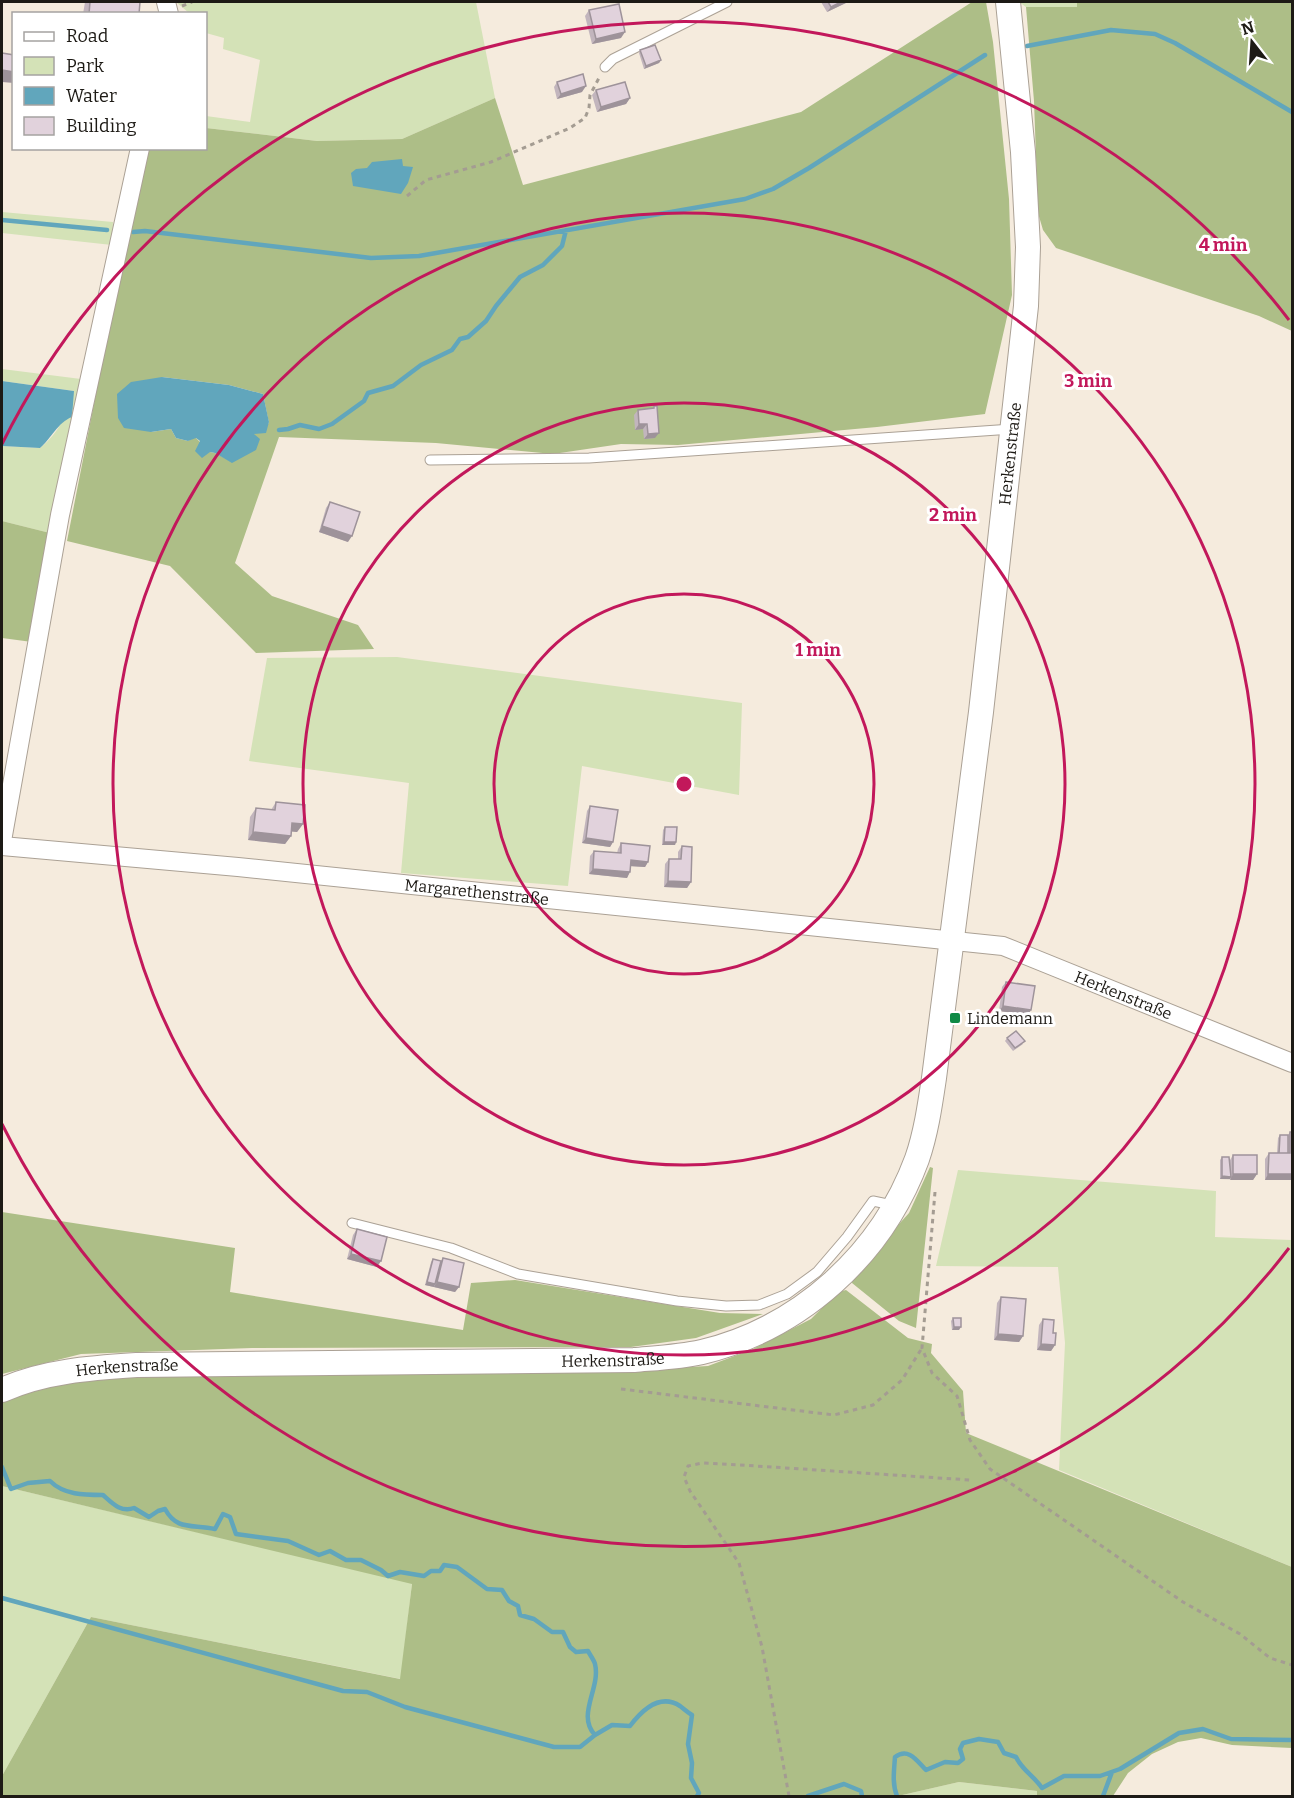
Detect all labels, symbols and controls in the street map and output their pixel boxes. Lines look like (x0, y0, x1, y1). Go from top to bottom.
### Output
legend (12, 12, 207, 150)
north arrow (1222, 12, 1282, 72)
text: N (1239, 17, 1256, 39)
text: Road (66, 25, 109, 47)
text: Park (66, 55, 105, 77)
text: Water (66, 85, 117, 107)
text: Building (66, 115, 137, 137)
text: 4 min (1199, 234, 1248, 256)
text: 3 min (1064, 370, 1112, 392)
street label: Herkenstraße (995, 401, 1025, 506)
text: 2 min (929, 504, 977, 526)
text: 1 min (795, 639, 841, 661)
centre of rings (674, 774, 694, 794)
street label: Margarethenstraße (404, 875, 550, 909)
street label: Herkenstraße (1072, 967, 1175, 1023)
place label: Lindemann (967, 1009, 1053, 1028)
marker: Lindemann (948, 1011, 962, 1025)
street label: Herkenstraße (561, 1349, 665, 1371)
street label: Herkenstraße (74, 1356, 179, 1380)

